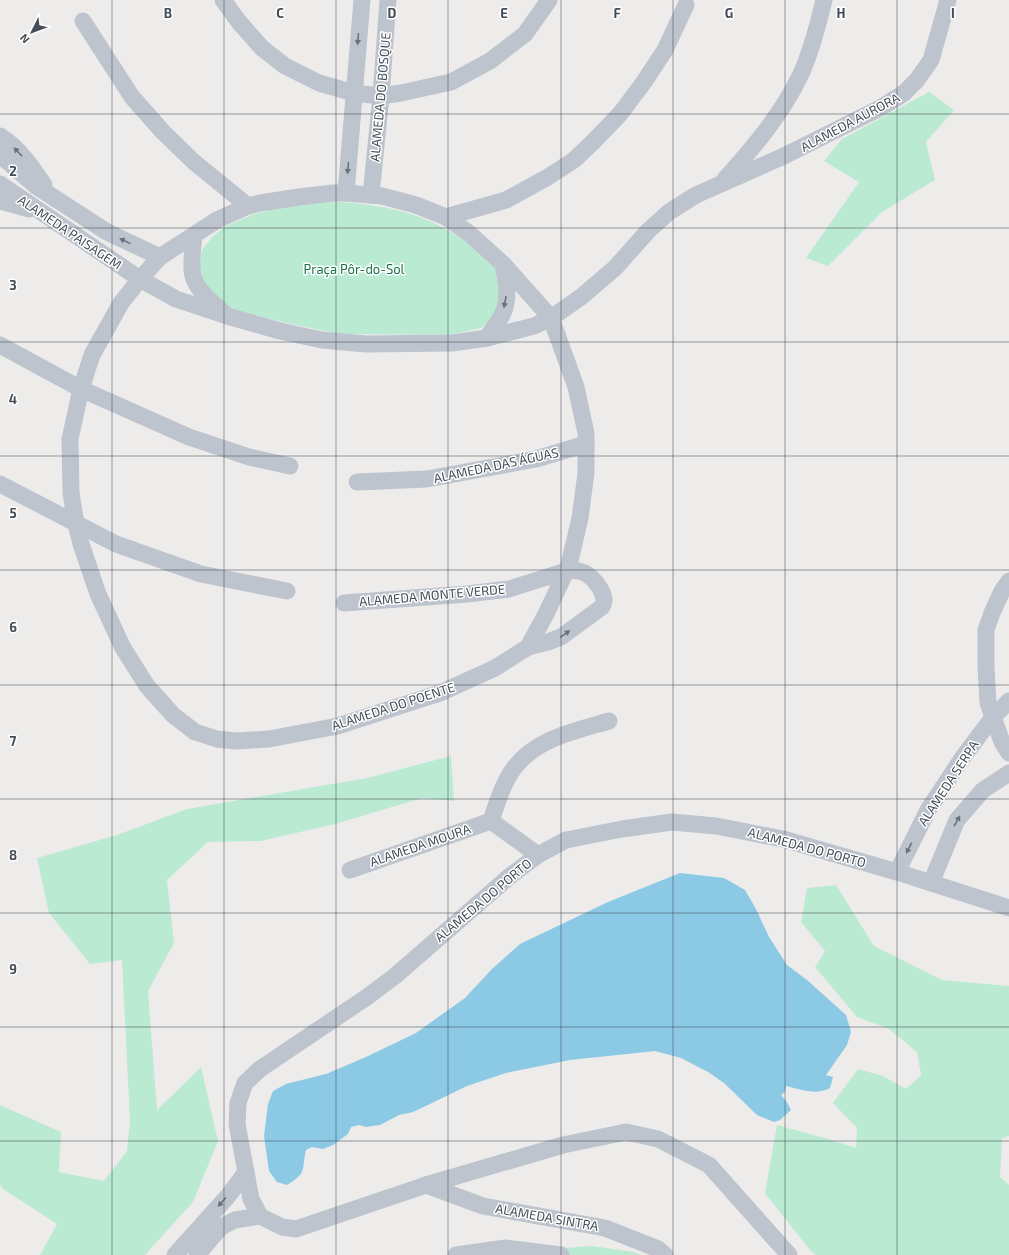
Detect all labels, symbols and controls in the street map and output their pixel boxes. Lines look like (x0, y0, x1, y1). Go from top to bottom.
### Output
text: B (164, 5, 172, 21)
text: C (276, 5, 284, 21)
text: D (388, 5, 397, 21)
text: E (500, 5, 508, 21)
text: F (613, 5, 621, 21)
text: G (725, 5, 733, 21)
text: H (837, 5, 846, 21)
text: I (951, 5, 955, 21)
north arrow (12, 12, 52, 52)
text: N (17, 32, 32, 46)
street label: ALAMEDA DO BOSQUE (366, 32, 394, 162)
one-way arrow (355, 33, 362, 45)
street label: ALAMEDA AURORA (798, 89, 902, 155)
one-way arrow (13, 147, 23, 157)
one-way arrow (344, 162, 351, 174)
text: 2 (9, 163, 17, 179)
street label: ALAMEDA PAISAGEM (15, 191, 125, 273)
one-way arrow (119, 238, 130, 244)
park label: Praça Pôr-do-Sol (304, 261, 405, 278)
text: 3 (9, 277, 17, 293)
one-way arrow (502, 296, 508, 308)
text: 4 (9, 391, 17, 407)
street label: ALAMEDA DAS ÁGUAS (432, 443, 560, 486)
text: 5 (9, 505, 17, 521)
street label: ALAMEDA MONTE VERDE (358, 581, 506, 609)
text: 6 (9, 619, 17, 635)
one-way arrow (559, 631, 571, 638)
street label: ALAMEDA DO POENTE (329, 679, 457, 733)
text: 7 (10, 733, 17, 749)
street label: ALAMEDA SERPA (914, 737, 982, 829)
one-way arrow (954, 815, 961, 827)
street label: ALAMEDA MOURA (367, 820, 473, 870)
street label: ALAMEDA DO PORTO (746, 824, 868, 870)
one-way arrow (906, 842, 912, 854)
text: 8 (9, 847, 17, 863)
street label: ALAMEDA DO PORTO (431, 855, 535, 945)
text: 9 (9, 961, 17, 977)
one-way arrow (218, 1197, 227, 1208)
street label: ALAMEDA SINTRA (494, 1200, 600, 1234)

